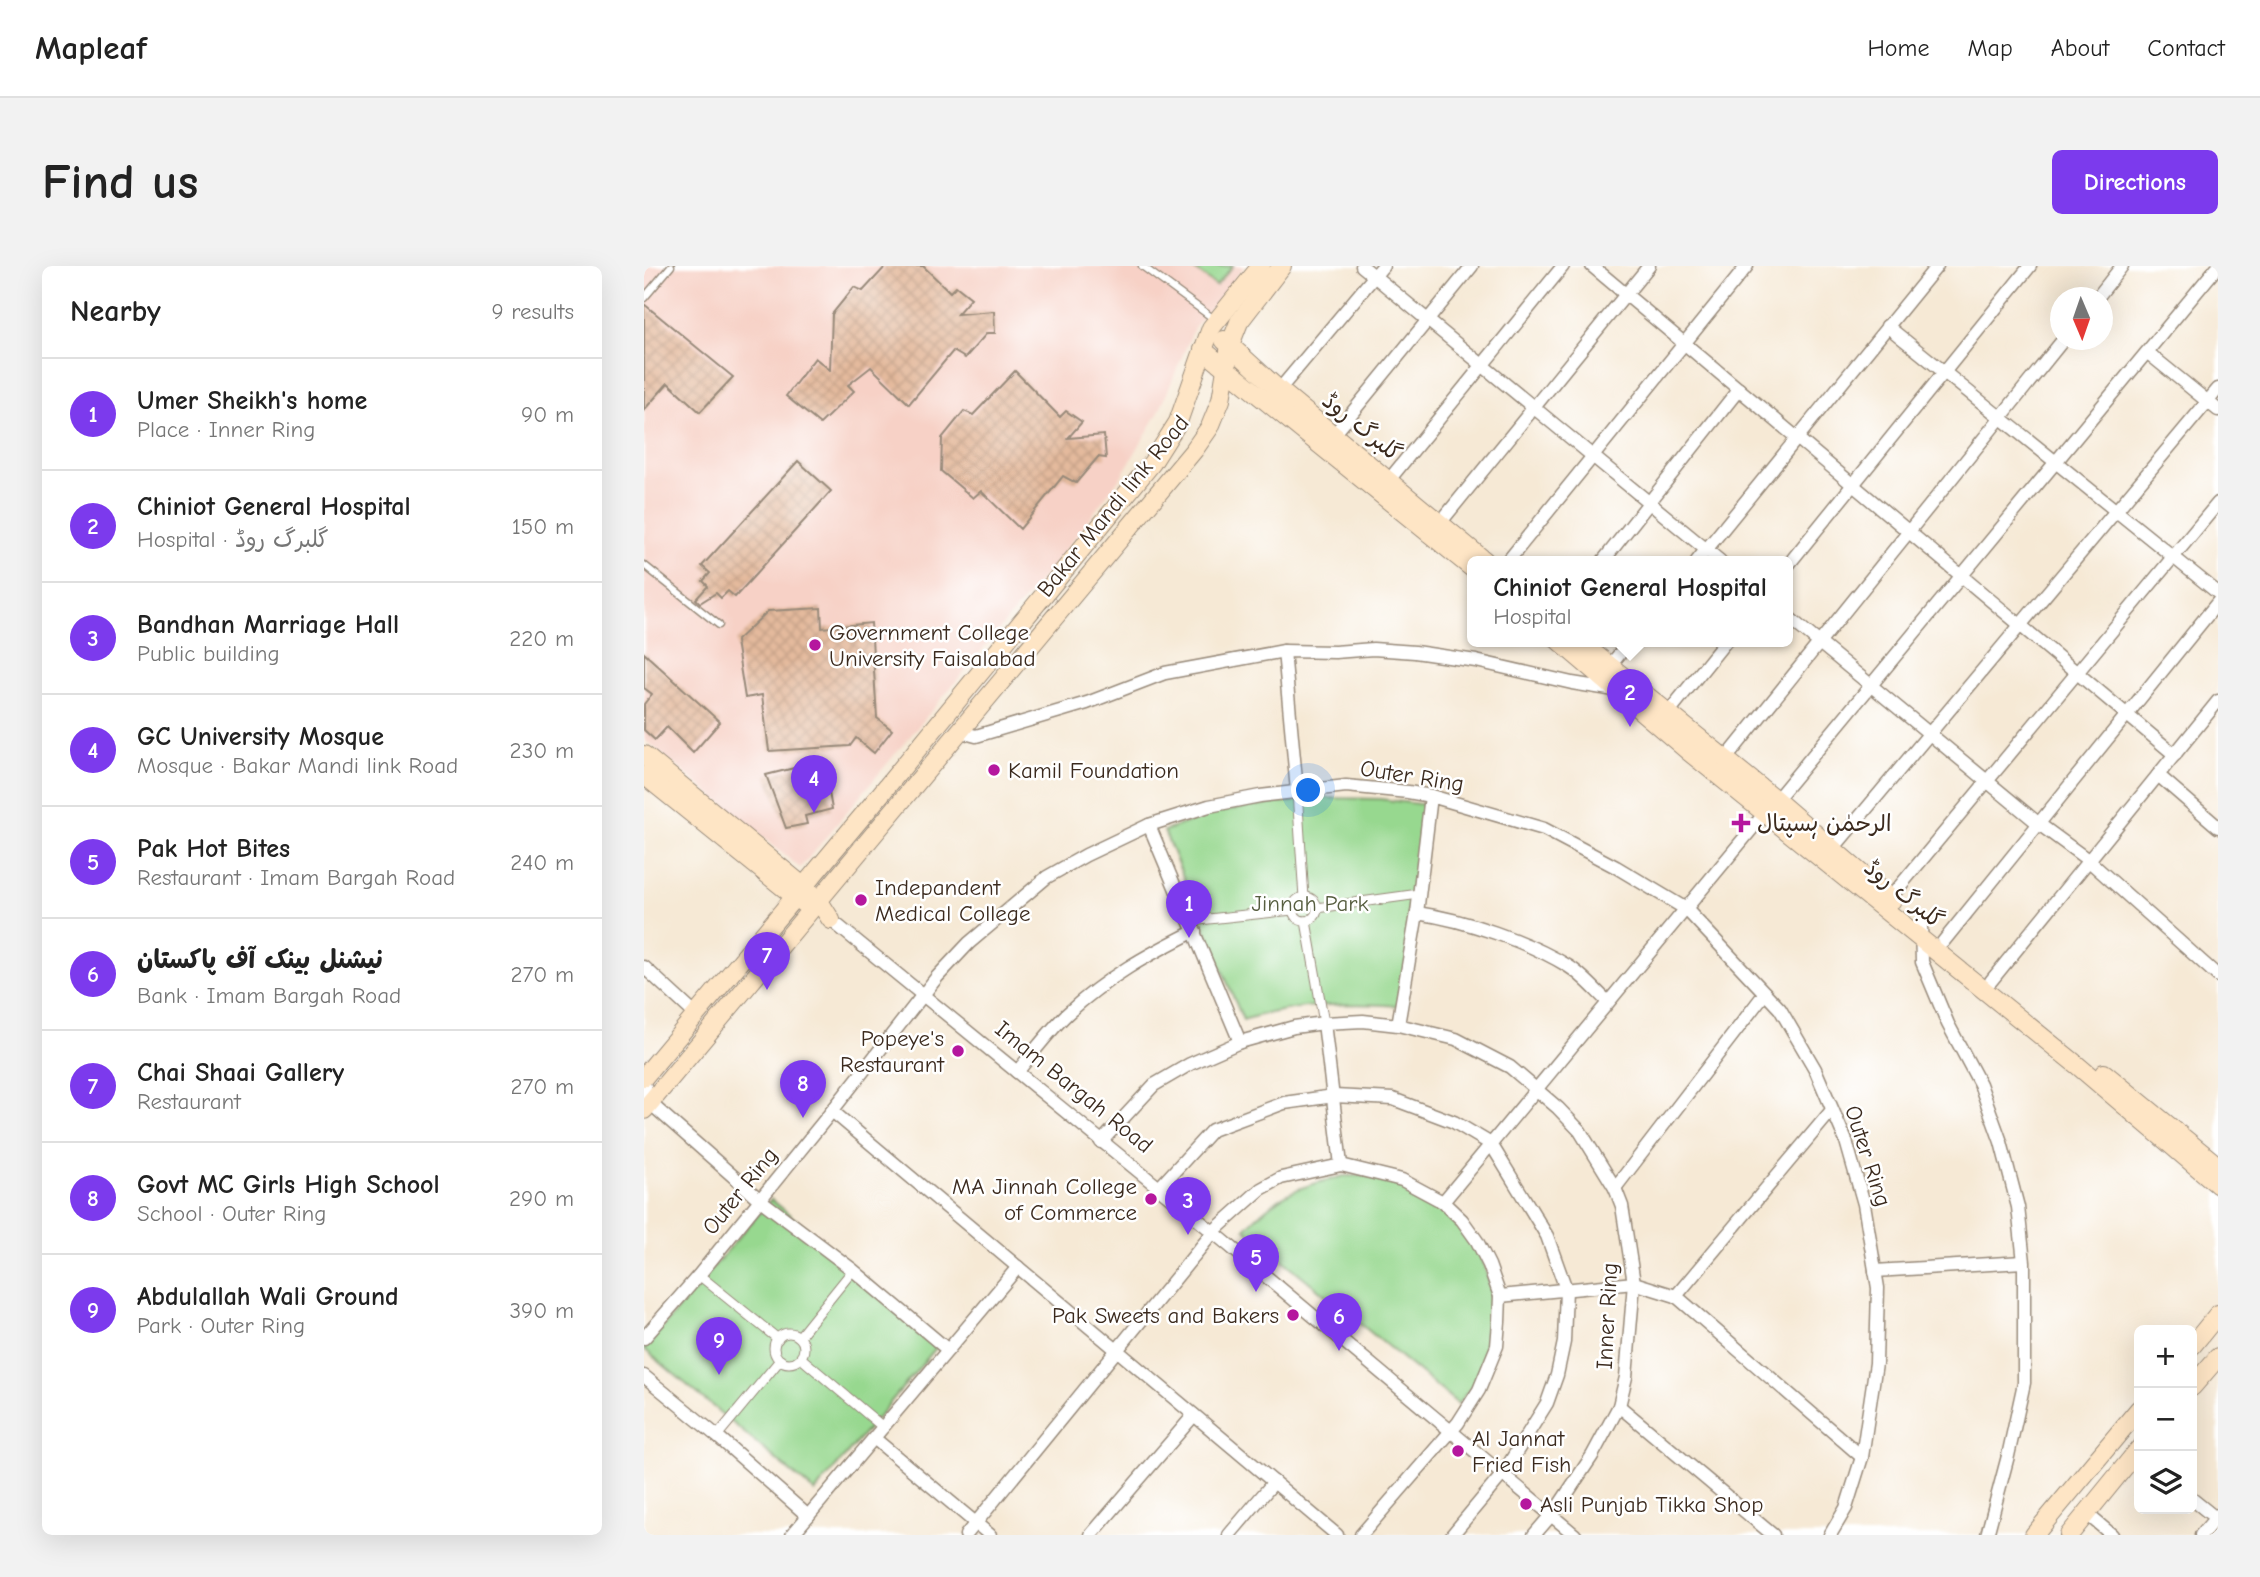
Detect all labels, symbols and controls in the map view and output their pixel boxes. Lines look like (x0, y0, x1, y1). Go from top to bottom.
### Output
text: Mapleaf (35, 29, 147, 67)
text: Home (1868, 34, 1929, 62)
text: Map (1967, 34, 2013, 62)
text: About (2051, 34, 2109, 62)
text: Contact (2147, 34, 2225, 62)
button: Directions (2052, 150, 2218, 214)
text: Find us (42, 154, 198, 210)
north arrow (2050, 287, 2113, 350)
text: Nearby (70, 294, 161, 329)
text: 9 results (491, 298, 574, 325)
text: Umer Sheikh's home (137, 386, 367, 416)
street label: گلبرگ روڈ (1317, 387, 1407, 467)
text: 1 (88, 401, 98, 428)
text: 90 m (521, 401, 574, 428)
street label: Bakar Mandi link Road (1031, 410, 1195, 602)
text: Place · Inner Ring (137, 416, 315, 443)
text: Chiniot General Hospital (137, 492, 411, 522)
text: 2 (87, 513, 99, 540)
text: 150 m (512, 513, 574, 540)
text: Hospital · گلبرگ روڈ (137, 526, 329, 553)
popup (1467, 556, 1793, 647)
text: Chiniot General Hospital (1493, 573, 1767, 603)
text: Hospital (1493, 603, 1572, 630)
text: Bandhan Marriage Hall (137, 610, 399, 640)
place label: Government College University Faisalabad (829, 619, 1036, 672)
text: 3 (87, 625, 99, 652)
text: 220 m (509, 625, 574, 652)
marker: Government College University Faisalabad (807, 637, 823, 653)
text: Public building (137, 640, 280, 667)
pin: 2 (1607, 669, 1653, 727)
text: GC University Mosque (137, 722, 384, 752)
text: 4 (88, 737, 98, 764)
text: 230 m (510, 737, 574, 764)
text: Mosque · Bakar Mandi link Road (137, 752, 458, 779)
street label: Outer Ring (1358, 754, 1466, 798)
pin: 4 (791, 755, 837, 813)
place label: Kamil Foundation (1008, 757, 1179, 784)
marker: Kamil Foundation (986, 762, 1002, 778)
your location (1291, 773, 1325, 807)
place label: الرحمٰن ہسپتال (1757, 810, 1892, 839)
marker: الرحمٰن ہسپتال (1731, 813, 1751, 833)
text: Pak Hot Bites (137, 834, 290, 864)
text: 5 (87, 849, 99, 876)
text: 240 m (510, 849, 574, 876)
street label: گلبرگ روڈ (1859, 854, 1949, 934)
text: Restaurant · Imam Bargah Road (137, 864, 455, 891)
place label: Indepandent Medical College (875, 874, 1030, 927)
pin: 1 (1166, 880, 1212, 938)
park label: Jinnah Park (1251, 890, 1369, 917)
marker: Indepandent Medical College (853, 892, 869, 908)
pin: 7 (744, 932, 790, 990)
text: نیشنل بینک آف پاکستان (137, 945, 383, 975)
text: 6 (87, 961, 99, 988)
text: 270 m (510, 961, 574, 988)
text: Bank · Imam Bargah Road (137, 982, 401, 1009)
street label: Imam Bargah Road (990, 1015, 1158, 1159)
place label: Popeye's Restaurant (840, 1025, 945, 1078)
marker: Popeye's Restaurant (950, 1043, 966, 1059)
text: Chai Shaai Gallery (137, 1058, 344, 1088)
pin: 8 (780, 1060, 826, 1118)
text: 7 (88, 1073, 98, 1100)
text: 270 m (510, 1073, 574, 1100)
text: Restaurant (137, 1088, 241, 1115)
street label: Outer Ring (1839, 1102, 1897, 1210)
street label: Outer Ring (697, 1142, 783, 1240)
text: Govt MC Girls High School (137, 1170, 440, 1200)
place label: MA Jinnah College of Commerce (952, 1173, 1137, 1226)
pin: 3 (1165, 1177, 1211, 1235)
text: 8 (87, 1185, 99, 1212)
text: 290 m (509, 1185, 574, 1212)
marker: MA Jinnah College of Commerce (1143, 1191, 1159, 1207)
text: School · Outer Ring (137, 1200, 327, 1227)
pin: 5 (1233, 1234, 1279, 1292)
street label: Inner Ring (1591, 1262, 1623, 1370)
text: Abdulallah Wali Ground (137, 1282, 399, 1312)
pin: 6 (1316, 1293, 1362, 1351)
text: 9 (87, 1297, 99, 1324)
text: 390 m (509, 1297, 574, 1324)
place label: Pak Sweets and Bakers (1052, 1302, 1279, 1329)
marker: Pak Sweets and Bakers (1285, 1307, 1301, 1323)
text: Park · Outer Ring (137, 1312, 305, 1339)
pin: 9 (696, 1317, 742, 1375)
map controls (2134, 1325, 2197, 1514)
button: + (2134, 1325, 2197, 1388)
button: − (2134, 1388, 2197, 1451)
place label: Al Jannat Fried Fish (1472, 1425, 1571, 1478)
marker: Al Jannat Fried Fish (1450, 1443, 1466, 1459)
button: layers (2134, 1451, 2197, 1514)
place label: Asli Punjab Tikka Shop (1540, 1491, 1763, 1518)
marker: Asli Punjab Tikka Shop (1518, 1496, 1534, 1512)

